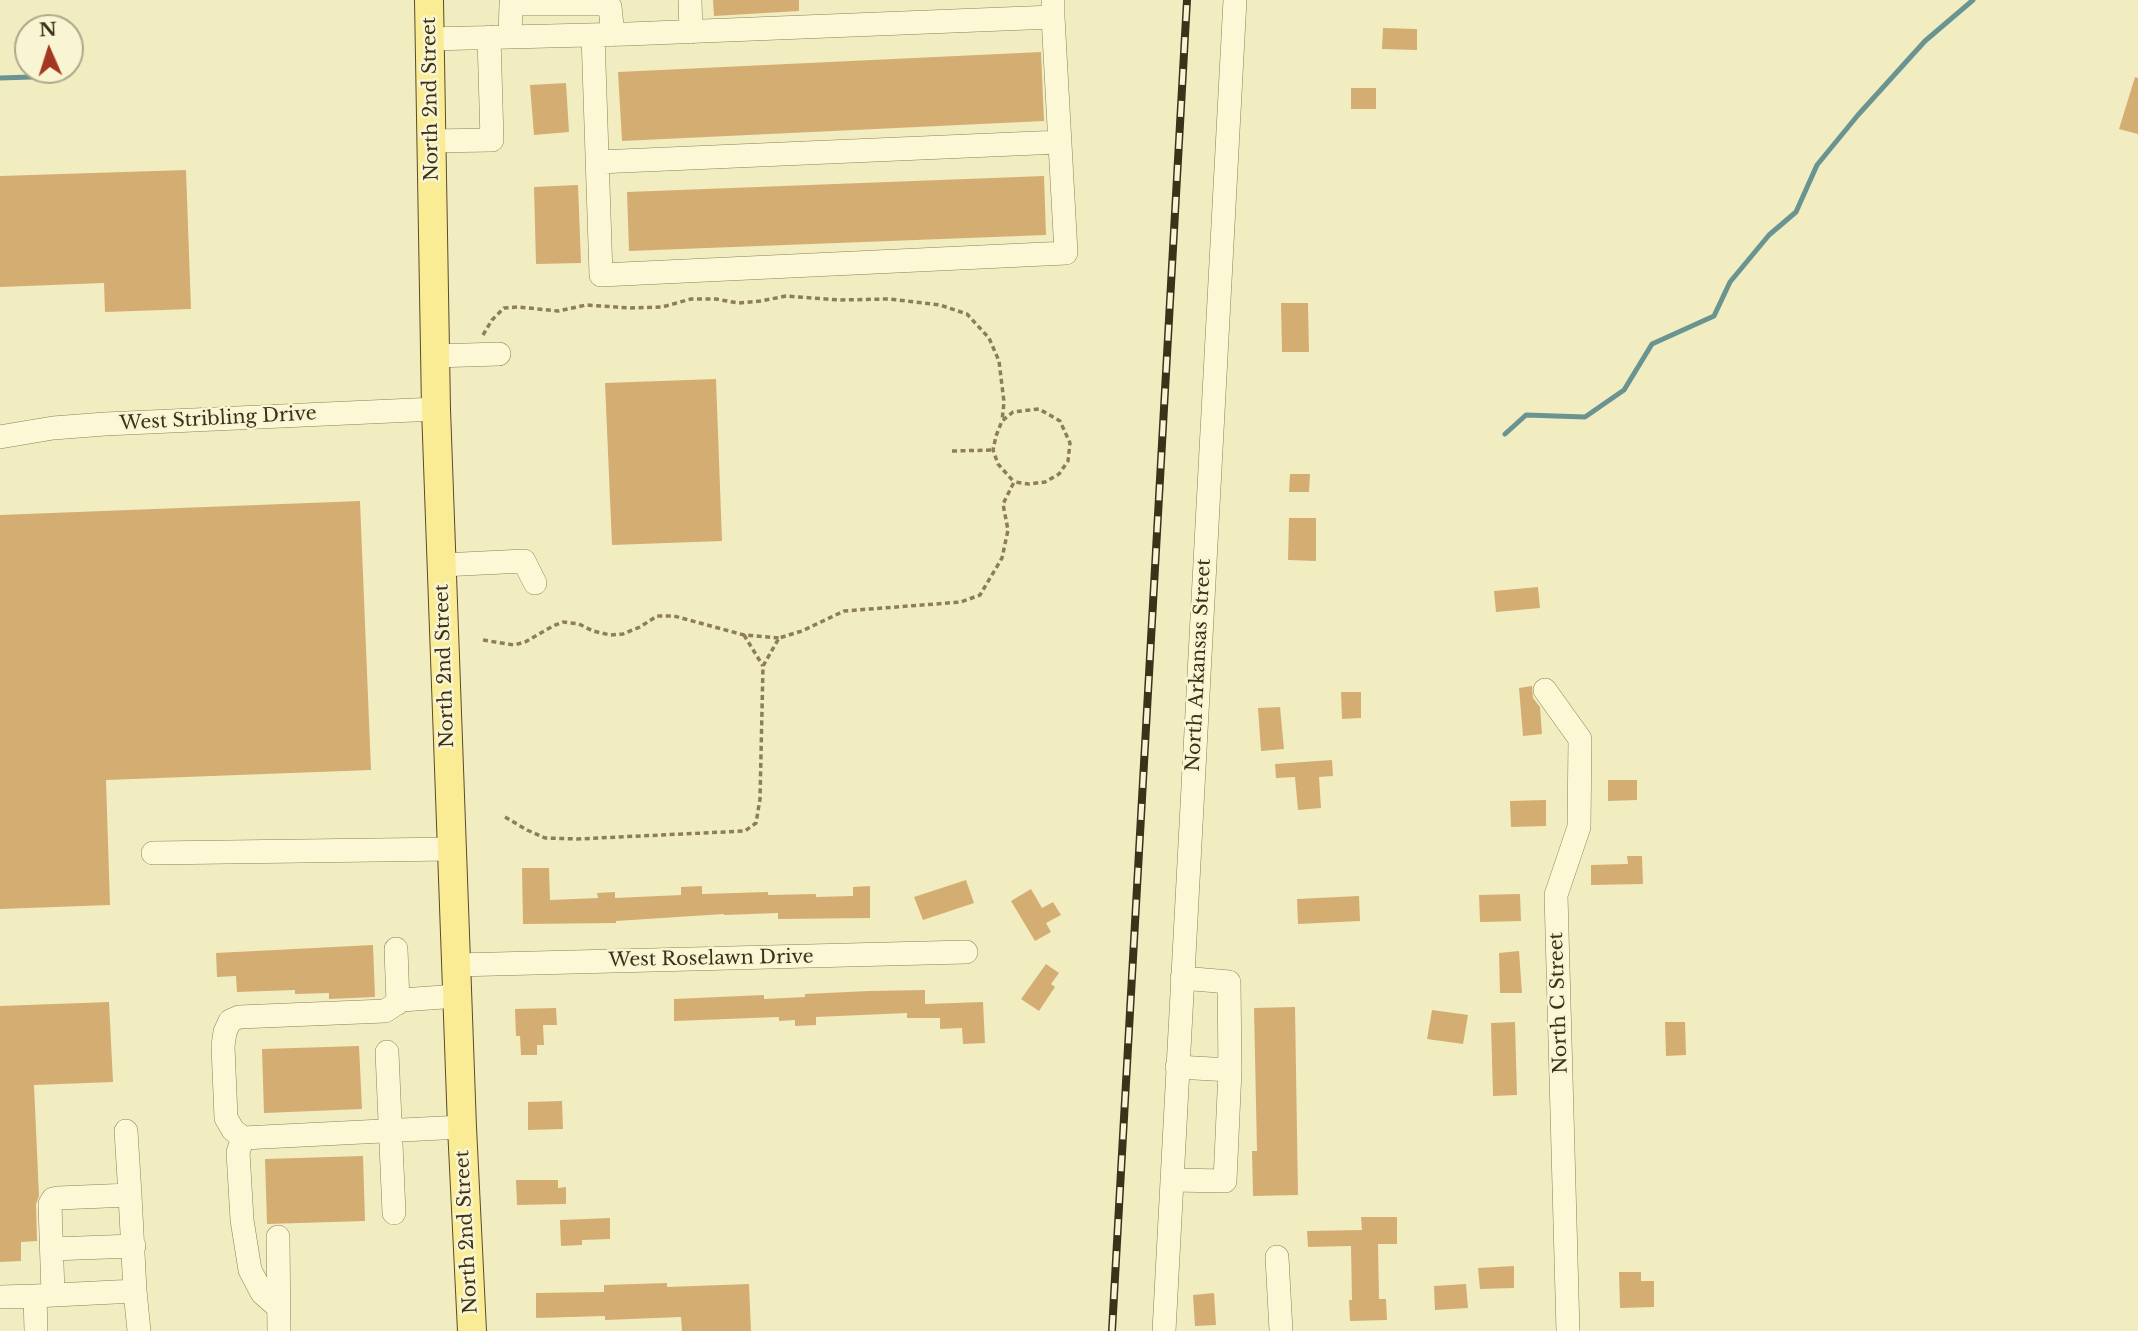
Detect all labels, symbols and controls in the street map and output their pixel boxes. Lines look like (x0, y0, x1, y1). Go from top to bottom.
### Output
north arrow (14, 14, 84, 84)
street label: North 2nd Street (418, 17, 444, 181)
text: N (38, 18, 58, 41)
street label: West Stribling Drive (119, 402, 317, 436)
street label: North Arkansas Street (1182, 558, 1216, 772)
street label: North 2nd Street (431, 584, 459, 748)
street label: North C Street (1545, 932, 1573, 1074)
street label: West Roselawn Drive (608, 946, 814, 972)
street label: North 2nd Street (451, 1150, 483, 1314)

